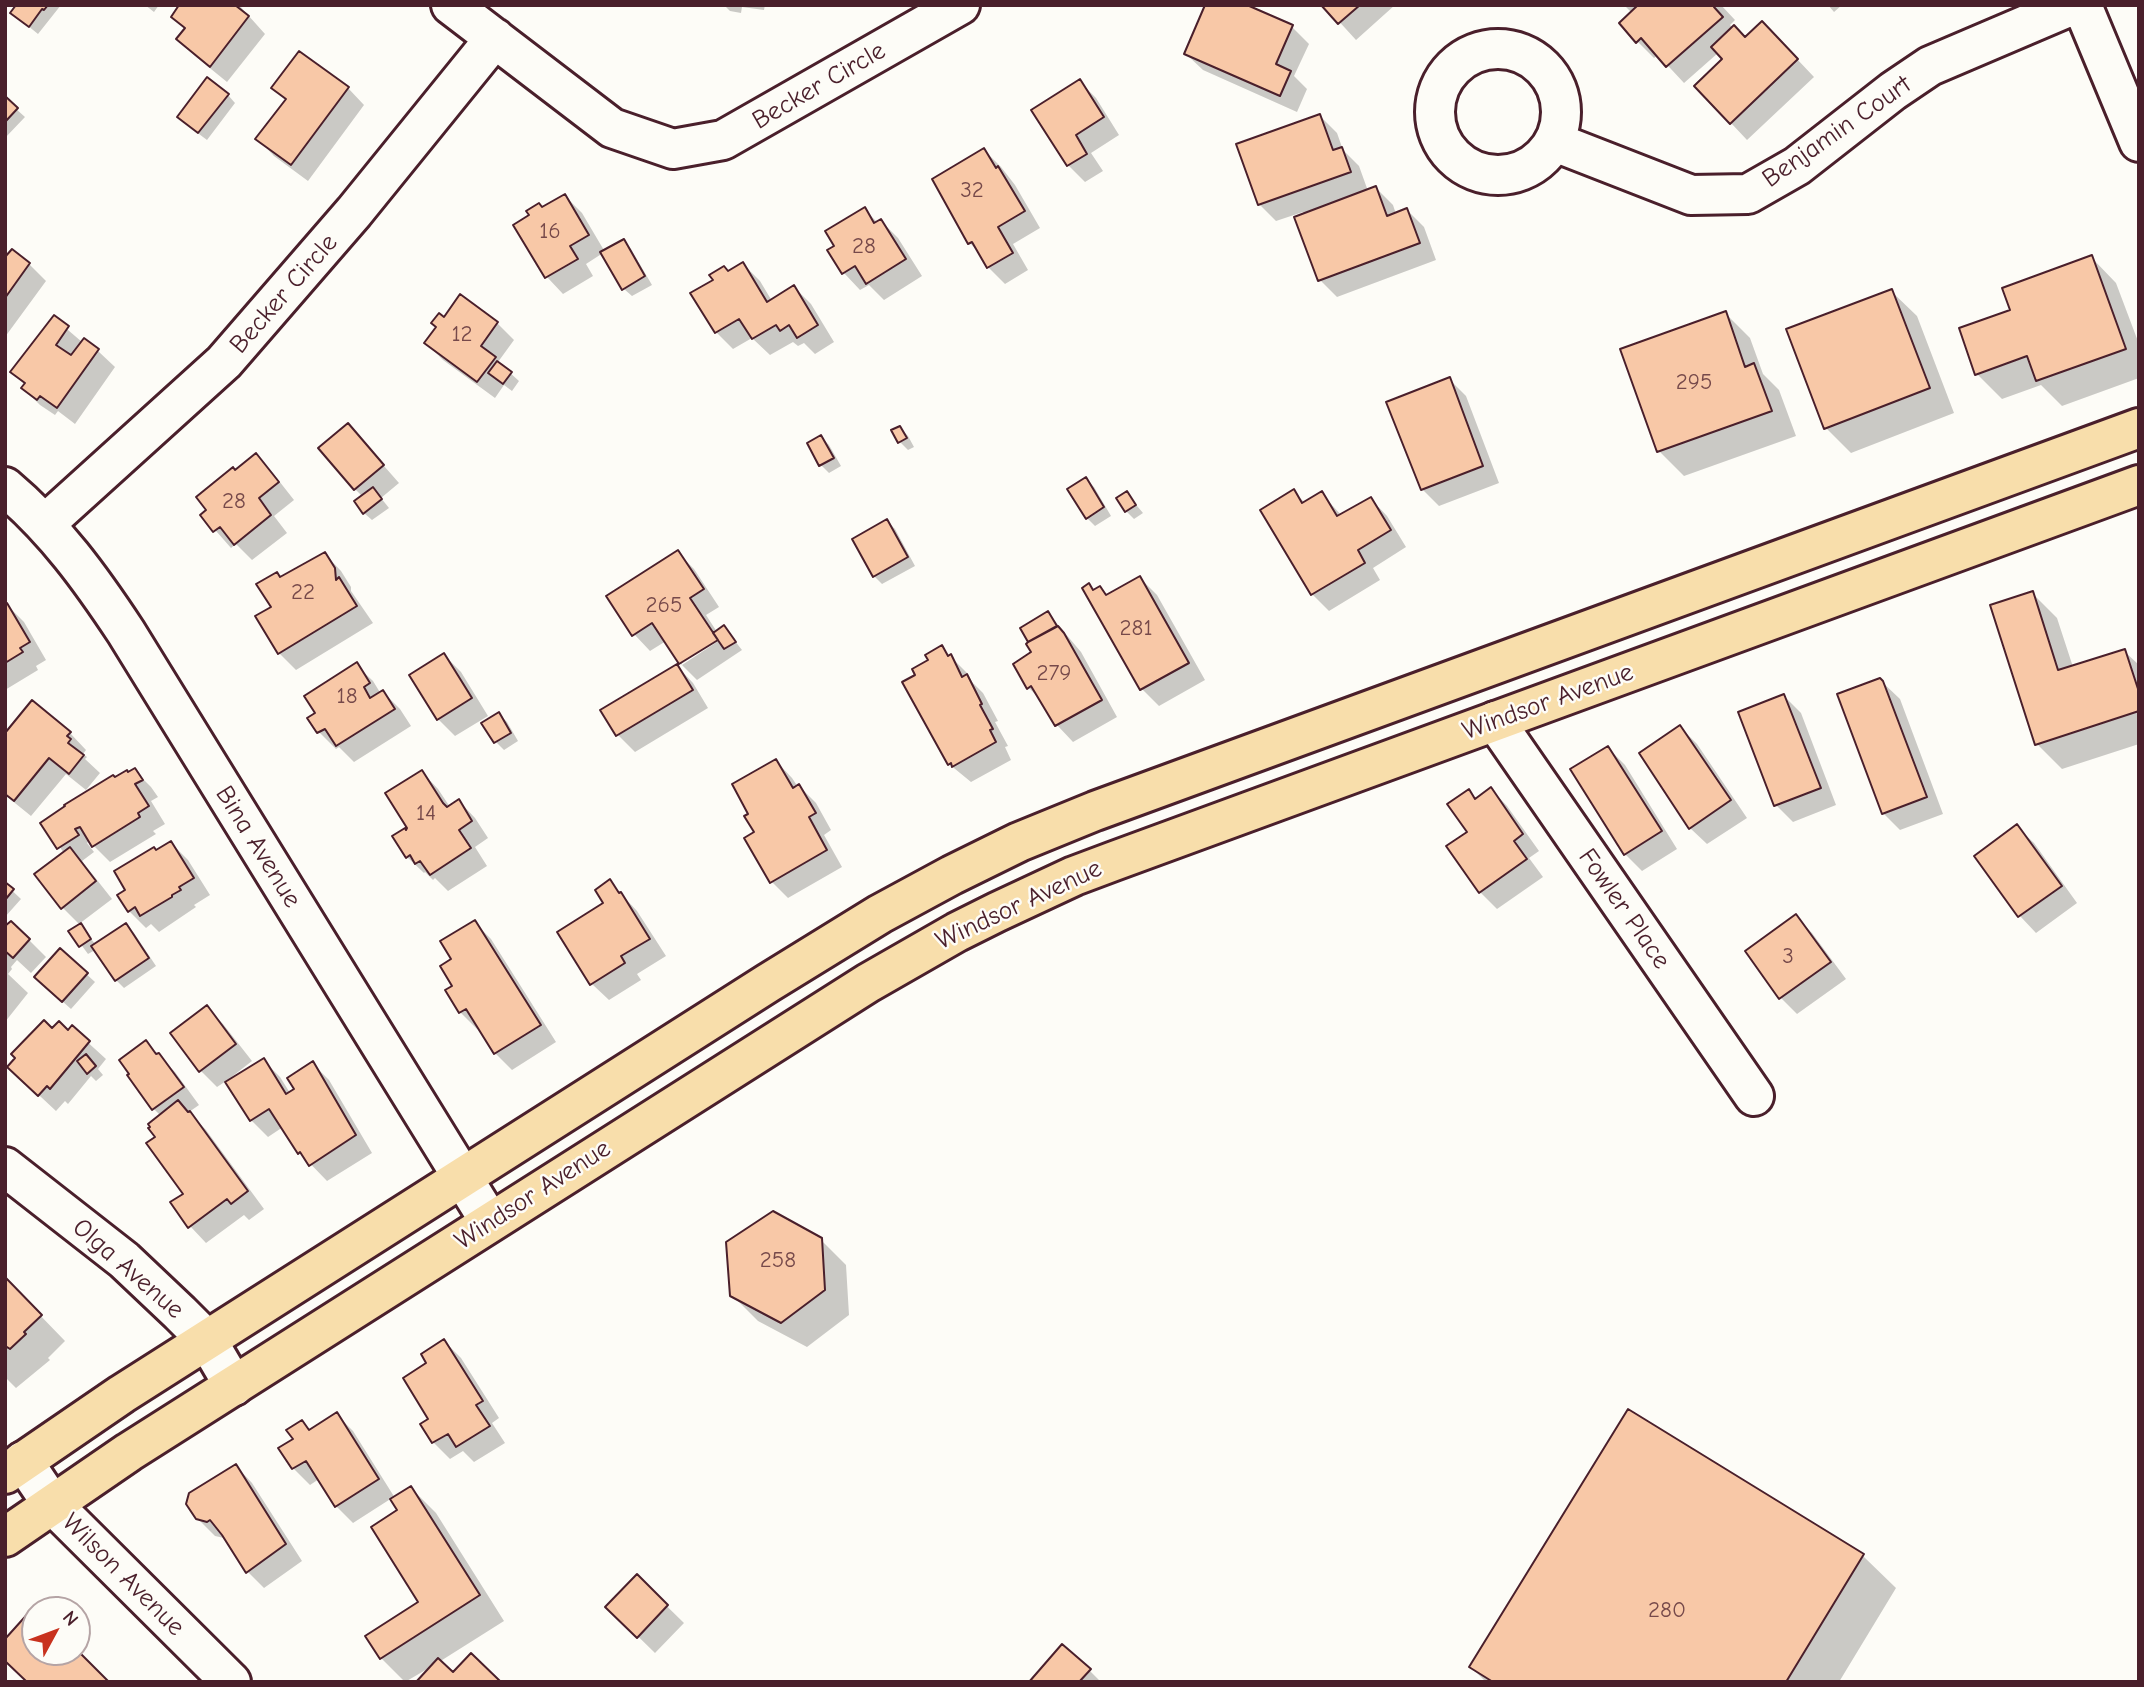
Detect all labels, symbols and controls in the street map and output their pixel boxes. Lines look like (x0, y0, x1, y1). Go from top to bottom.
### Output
street label: Becker Circle (747, 35, 891, 137)
street label: Benjamin Court (1757, 69, 1917, 195)
house number: 32 (960, 176, 984, 204)
house number: 16 (539, 217, 561, 245)
street label: Becker Circle (224, 228, 344, 360)
house number: 28 (852, 232, 876, 260)
house number: 12 (451, 320, 473, 348)
house number: 295 (1676, 368, 1712, 396)
house number: 28 (222, 487, 246, 515)
house number: 22 (291, 578, 315, 606)
house number: 265 (646, 591, 682, 619)
house number: 281 (1120, 614, 1152, 642)
street label: Windsor Avenue (1458, 657, 1638, 747)
house number: 279 (1036, 659, 1072, 687)
house number: 18 (337, 682, 357, 710)
street label: Bina Avenue (208, 780, 308, 914)
house number: 14 (416, 799, 436, 827)
street label: Fowler Place (1571, 843, 1677, 975)
street label: Windsor Avenue (931, 853, 1107, 957)
house number: 3 (1782, 942, 1794, 970)
street label: Windsor Avenue (449, 1133, 617, 1257)
street label: Olga Avenue (66, 1212, 190, 1326)
house number: 258 (760, 1246, 796, 1274)
street label: Wilson Avenue (55, 1507, 191, 1643)
north arrow (21, 1596, 91, 1666)
house number: 280 (1648, 1596, 1686, 1624)
text: N (58, 1607, 83, 1630)

